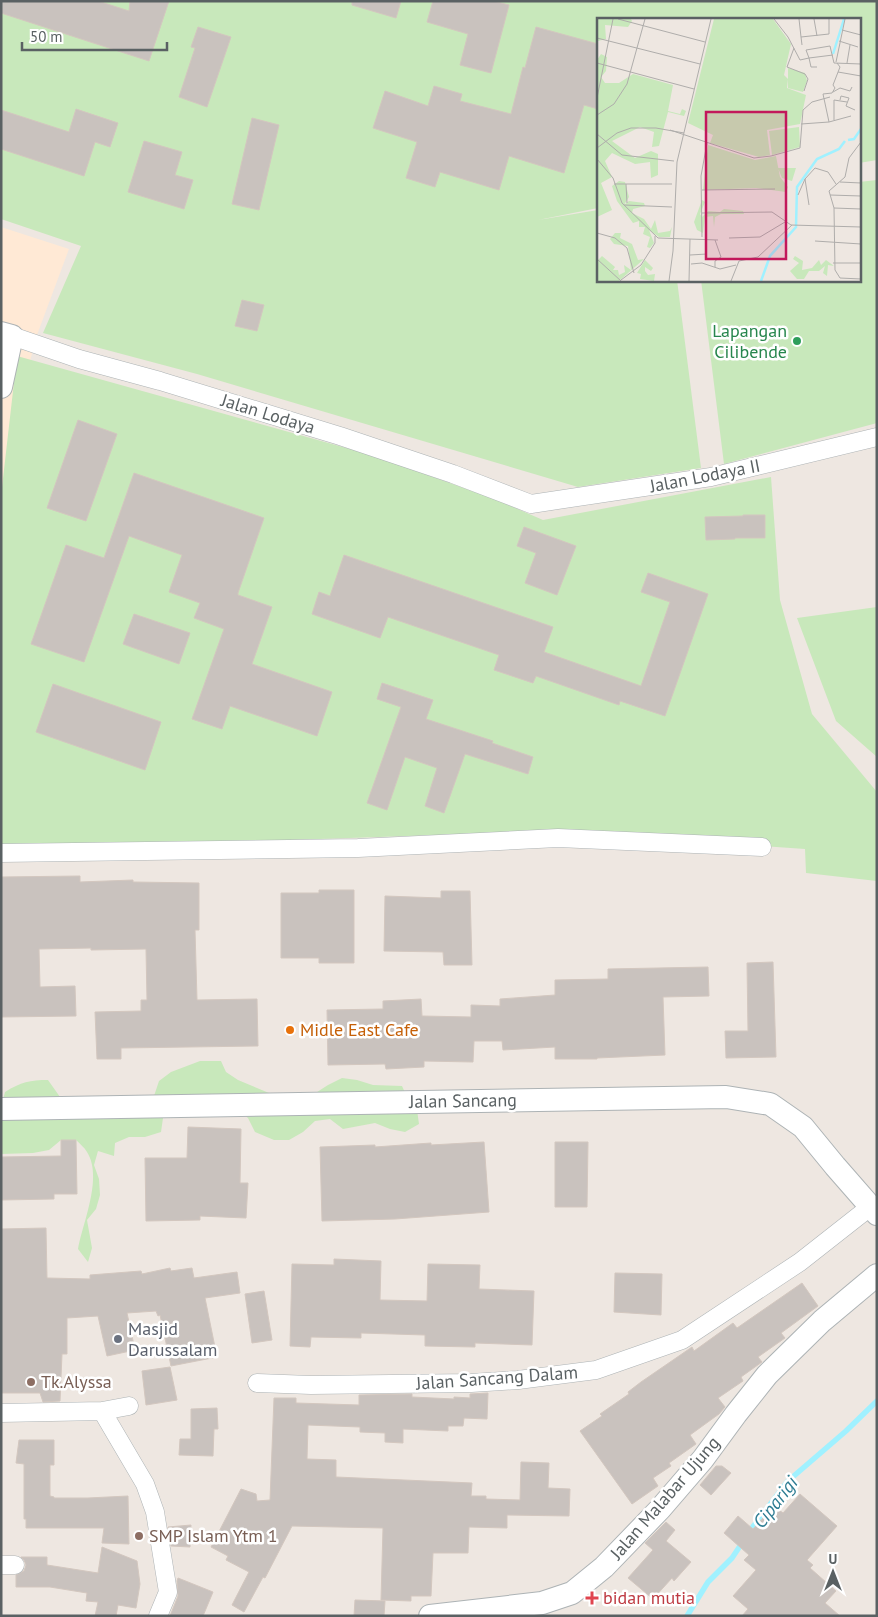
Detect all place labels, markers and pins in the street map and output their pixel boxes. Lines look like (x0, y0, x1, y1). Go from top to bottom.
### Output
place label: Lapangan Cilibende (712, 319, 787, 363)
marker: Lapangan Cilibende (791, 335, 803, 347)
place label: Midle East Cafe (300, 1018, 419, 1041)
marker: Midle East Cafe (284, 1024, 296, 1036)
place label: Masjid Darussalam (128, 1317, 217, 1361)
marker: Masjid Darussalam (112, 1333, 124, 1345)
place label: Tk.Alyssa (41, 1370, 112, 1393)
marker: Tk.Alyssa (25, 1376, 37, 1388)
place label: SMP Islam Ytm 1 (149, 1524, 278, 1547)
marker: SMP Islam Ytm 1 (133, 1530, 145, 1542)
place label: bidan mutia (603, 1586, 695, 1609)
marker: bidan mutia (585, 1591, 599, 1605)

